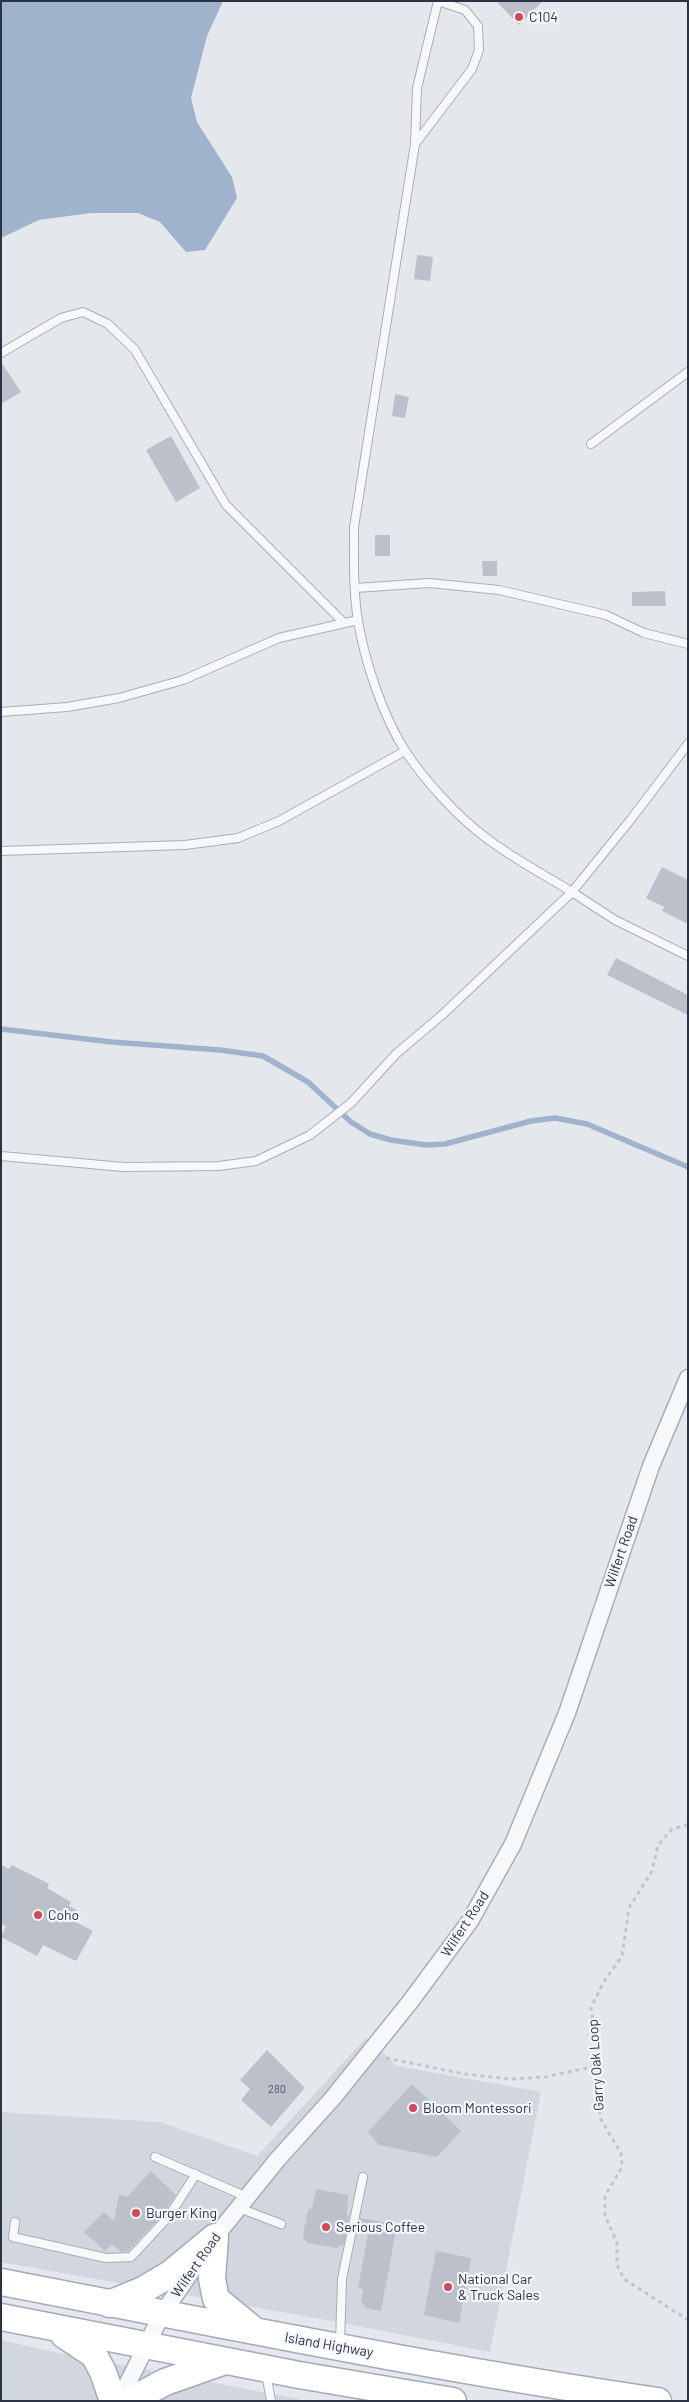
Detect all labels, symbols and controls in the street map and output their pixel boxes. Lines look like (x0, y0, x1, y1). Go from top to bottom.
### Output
place label: C104 (529, 9, 558, 25)
marker: C104 (513, 11, 525, 23)
street label: Wilfert Road (601, 1514, 641, 1590)
street label: Wilfert Road (438, 1888, 492, 1960)
place label: Coho (48, 1907, 79, 1923)
marker: Coho (32, 1909, 44, 1921)
street label: Garry Oak Loop (584, 2019, 608, 2111)
house number: 280 (268, 2082, 286, 2096)
place label: Bloom Montessori (423, 2100, 532, 2116)
marker: Bloom Montessori (407, 2102, 419, 2114)
place label: Burger King (146, 2205, 217, 2221)
marker: Burger King (130, 2207, 142, 2219)
place label: Serious Coffee (336, 2219, 425, 2235)
marker: Serious Coffee (320, 2221, 332, 2233)
street label: Wilfert Road (168, 2229, 224, 2301)
place label: National Car & Truck Sales (458, 2271, 540, 2304)
marker: National Car & Truck Sales (442, 2281, 454, 2293)
street label: Island Highway (283, 2329, 375, 2361)

